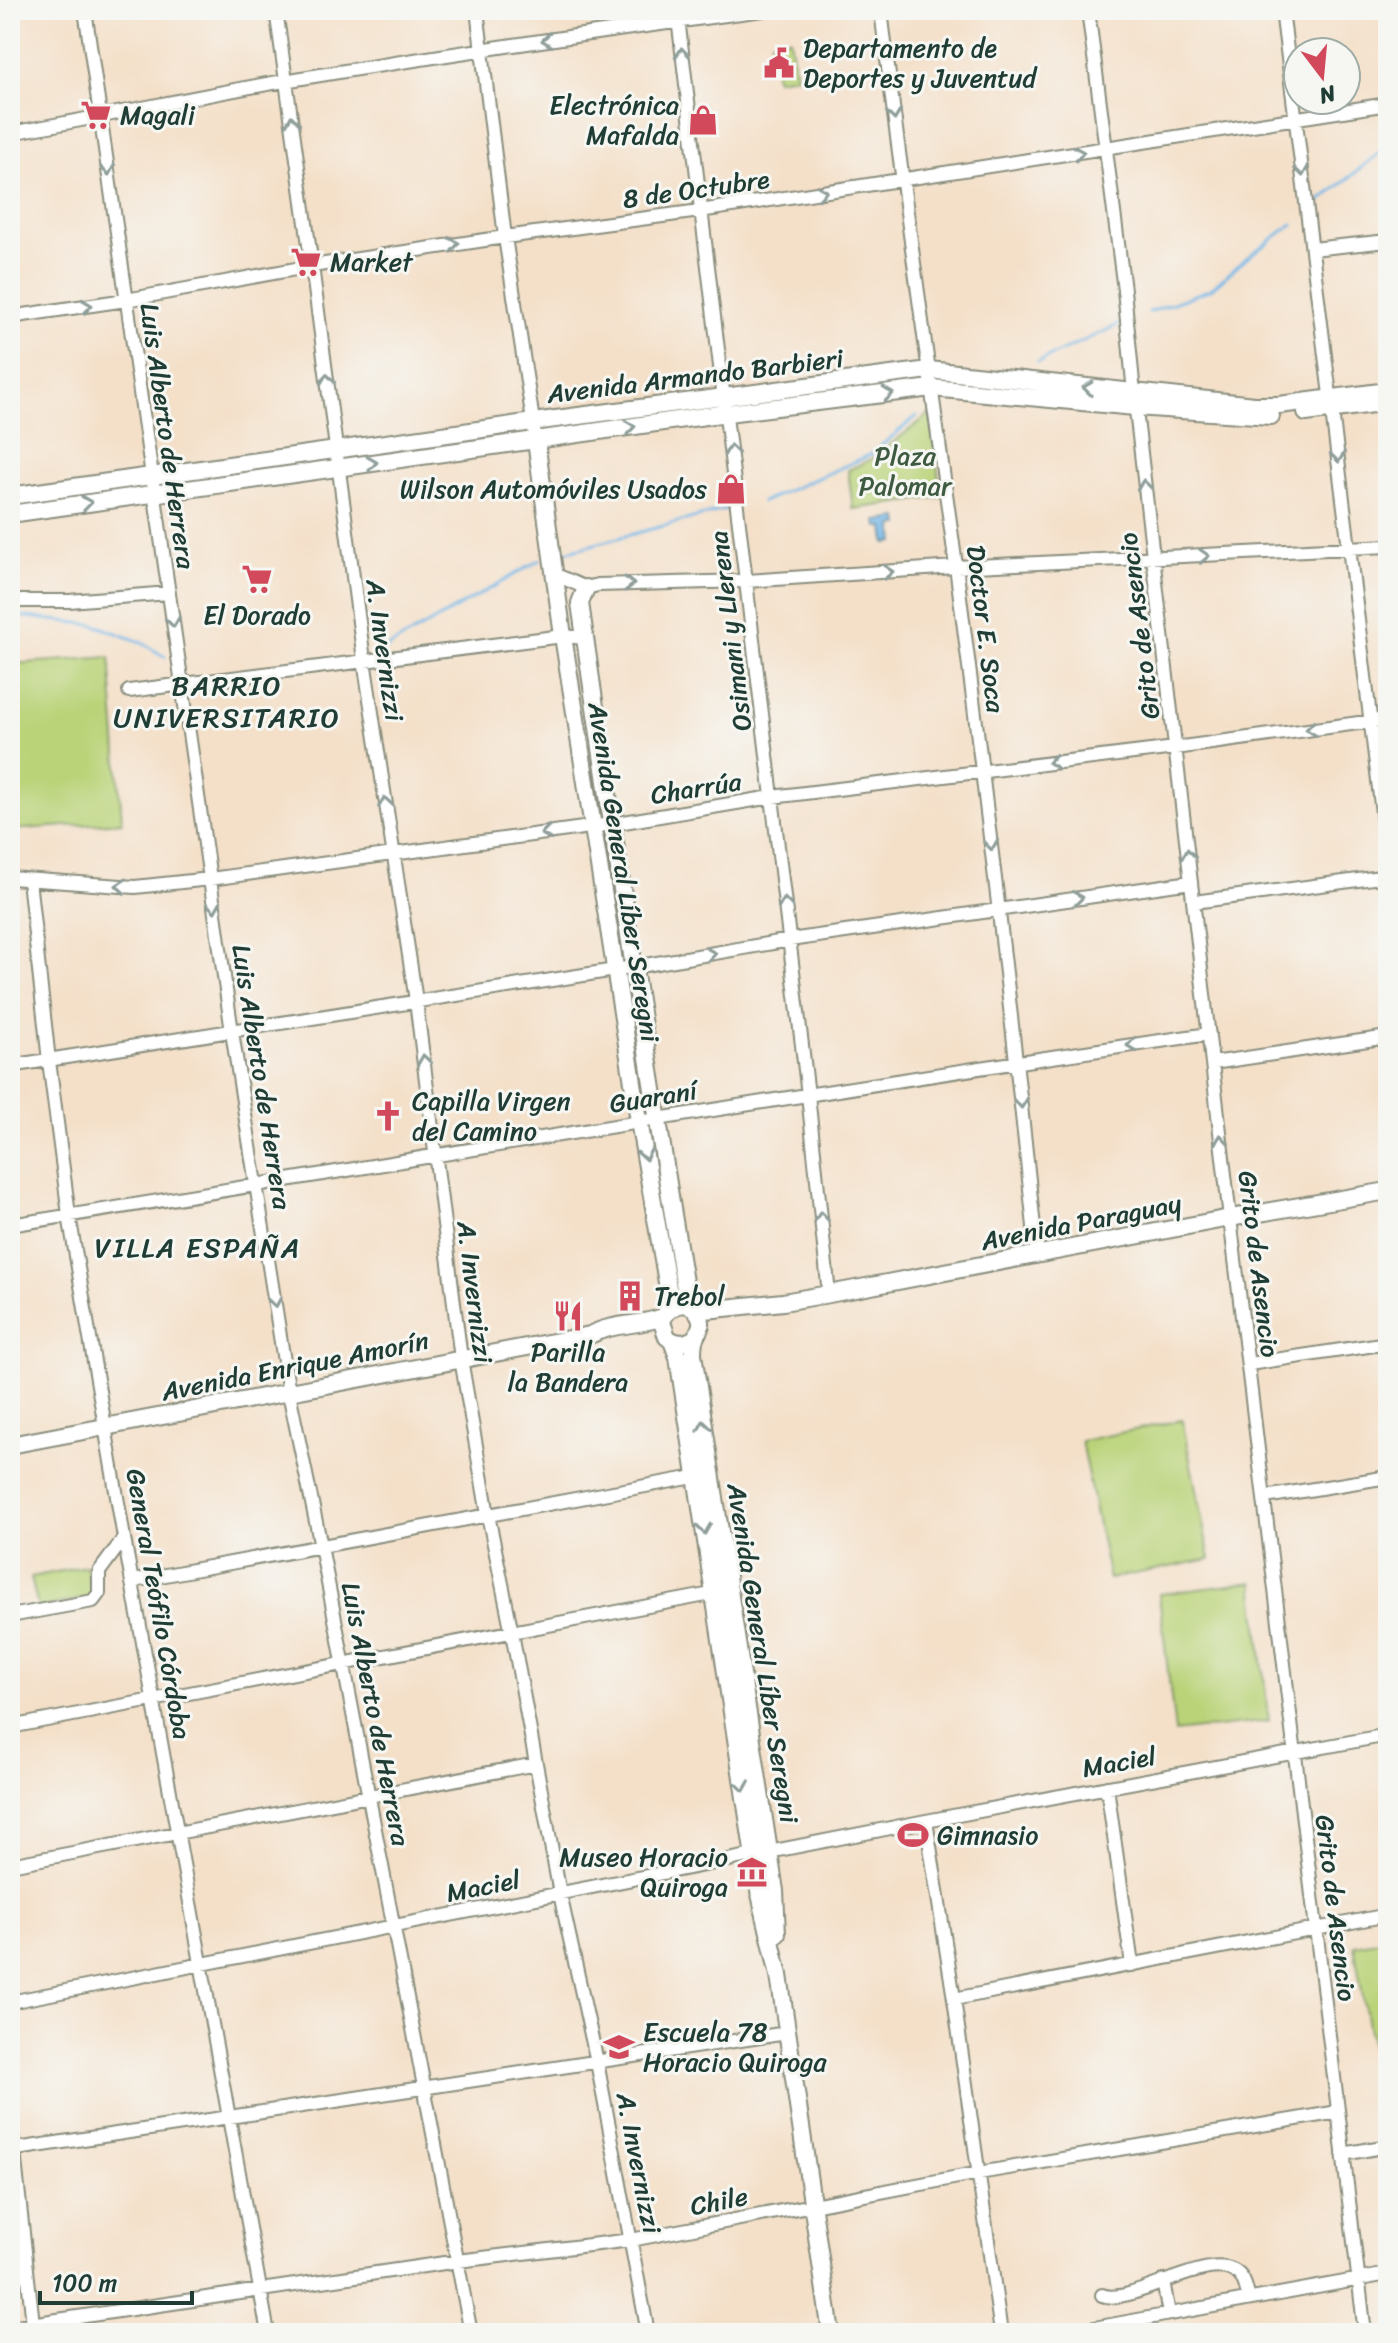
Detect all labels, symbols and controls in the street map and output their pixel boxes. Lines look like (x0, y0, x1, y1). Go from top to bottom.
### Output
place label: Departamento de Deportes y Juventud (803, 25, 1038, 101)
one-way arrow (541, 31, 554, 48)
north arrow (1282, 36, 1362, 116)
one-way arrow (674, 46, 691, 59)
public building icon: Departamento de Deportes y Juventud (762, 46, 796, 80)
text: N (1314, 74, 1341, 116)
place label: Electrónica Mafalda (549, 82, 679, 158)
place label: Magali (120, 92, 196, 138)
supermarket icon: Magali (79, 98, 113, 132)
shop icon: Electrónica Mafalda (686, 103, 720, 137)
one-way arrow (885, 109, 902, 122)
one-way arrow (284, 114, 301, 128)
one-way arrow (1072, 145, 1086, 162)
street label: 8 de Octubre (620, 156, 773, 222)
one-way arrow (99, 163, 116, 177)
one-way arrow (1293, 164, 1310, 178)
one-way arrow (815, 184, 829, 201)
one-way arrow (447, 236, 461, 253)
place label: Market (330, 239, 414, 285)
supermarket icon: Market (289, 245, 323, 279)
one-way arrow (80, 298, 94, 315)
street label: Luis Alberto de Herrera (127, 300, 210, 573)
street label: Avenida Armando Barbieri (543, 335, 847, 417)
one-way arrow (318, 372, 335, 385)
one-way arrow (1081, 380, 1095, 397)
one-way arrow (882, 385, 895, 402)
one-way arrow (623, 419, 637, 436)
park label: Plaza Palomar (858, 433, 953, 509)
one-way arrow (723, 443, 740, 457)
one-way arrow (1329, 450, 1346, 463)
one-way arrow (366, 455, 379, 472)
place label: Wilson Automóviles Usados (400, 466, 707, 512)
shop icon: Wilson Automóviles Usados (714, 472, 748, 506)
one-way arrow (1136, 478, 1153, 491)
one-way arrow (80, 495, 94, 512)
street label: Osimani y Llerena (695, 528, 765, 734)
street label: Grito de Asencio (1105, 530, 1173, 722)
street label: Doctor E. Soca (953, 543, 1019, 716)
one-way arrow (1198, 548, 1211, 565)
supermarket icon: El Dorado (240, 562, 274, 596)
one-way arrow (882, 564, 895, 581)
street label: A. Invernizzi (352, 575, 418, 725)
one-way arrow (623, 575, 636, 593)
place label: El Dorado (203, 592, 311, 638)
one-way arrow (164, 615, 181, 629)
district label: BARRIO UNIVERSITARIO (113, 661, 341, 742)
street label: Avenida General Líber Seregni (574, 698, 674, 1046)
one-way arrow (1304, 720, 1318, 737)
one-way arrow (1046, 753, 1060, 770)
street label: Charrúa (647, 758, 746, 818)
one-way arrow (377, 796, 394, 809)
one-way arrow (539, 824, 553, 841)
one-way arrow (982, 838, 999, 852)
one-way arrow (1180, 847, 1197, 861)
one-way arrow (114, 878, 127, 895)
one-way arrow (1072, 890, 1085, 907)
one-way arrow (777, 896, 794, 910)
one-way arrow (205, 900, 222, 914)
street label: Luis Alberto de Herrera (218, 941, 306, 1214)
one-way arrow (704, 946, 717, 963)
one-way arrow (1125, 1036, 1139, 1053)
one-way arrow (415, 1053, 432, 1066)
street label: Guaraní (606, 1067, 703, 1127)
place label: Capilla Virgen del Camino (412, 1078, 571, 1154)
one-way arrow (1013, 1097, 1030, 1110)
church icon: Capilla Virgen del Camino (371, 1099, 405, 1133)
one-way arrow (1213, 1134, 1230, 1147)
one-way arrow (636, 1149, 653, 1162)
street label: Grito de Asencio (1225, 1168, 1293, 1360)
street label: Avenida Paraguay (976, 1180, 1186, 1264)
one-way arrow (812, 1210, 829, 1223)
street label: A. Invernizzi (443, 1217, 507, 1367)
district label: VILLA ESPAÑA (95, 1223, 301, 1272)
place label: Trebol (654, 1273, 725, 1319)
building icon: Trebol (613, 1279, 647, 1313)
one-way arrow (266, 1295, 283, 1309)
restaurant icon: Parilla la Bandera (551, 1299, 585, 1333)
street label: Avenida Enrique Amorín (156, 1318, 433, 1415)
place label: Parilla la Bandera (508, 1329, 628, 1405)
one-way arrow (697, 1420, 714, 1433)
street label: General Teófilo Córdoba (113, 1465, 205, 1743)
street label: Avenida General Líber Seregni (713, 1479, 813, 1827)
one-way arrow (695, 1522, 712, 1535)
street label: Luis Alberto de Herrera (328, 1578, 424, 1851)
street label: Maciel (1078, 1733, 1160, 1791)
one-way arrow (733, 1779, 750, 1792)
place label: Gimnasio (937, 1812, 1038, 1858)
street label: Grito de Asencio (1302, 1812, 1370, 2004)
sports icon: Gimnasio (896, 1818, 930, 1852)
place label: Museo Horacio Quiroga (559, 1834, 728, 1910)
museum icon: Museo Horacio Quiroga (735, 1855, 769, 1889)
street label: Maciel (442, 1856, 524, 1916)
place label: Escuela 78 Horacio Quiroga (643, 2009, 827, 2085)
school or university icon: Escuela 78 Horacio Quiroga (602, 2030, 636, 2064)
street label: A. Invernizzi (603, 2088, 675, 2238)
street label: Chile (686, 2173, 752, 2229)
scale bar (40, 2255, 192, 2305)
text: 100 m (52, 2262, 117, 2304)

